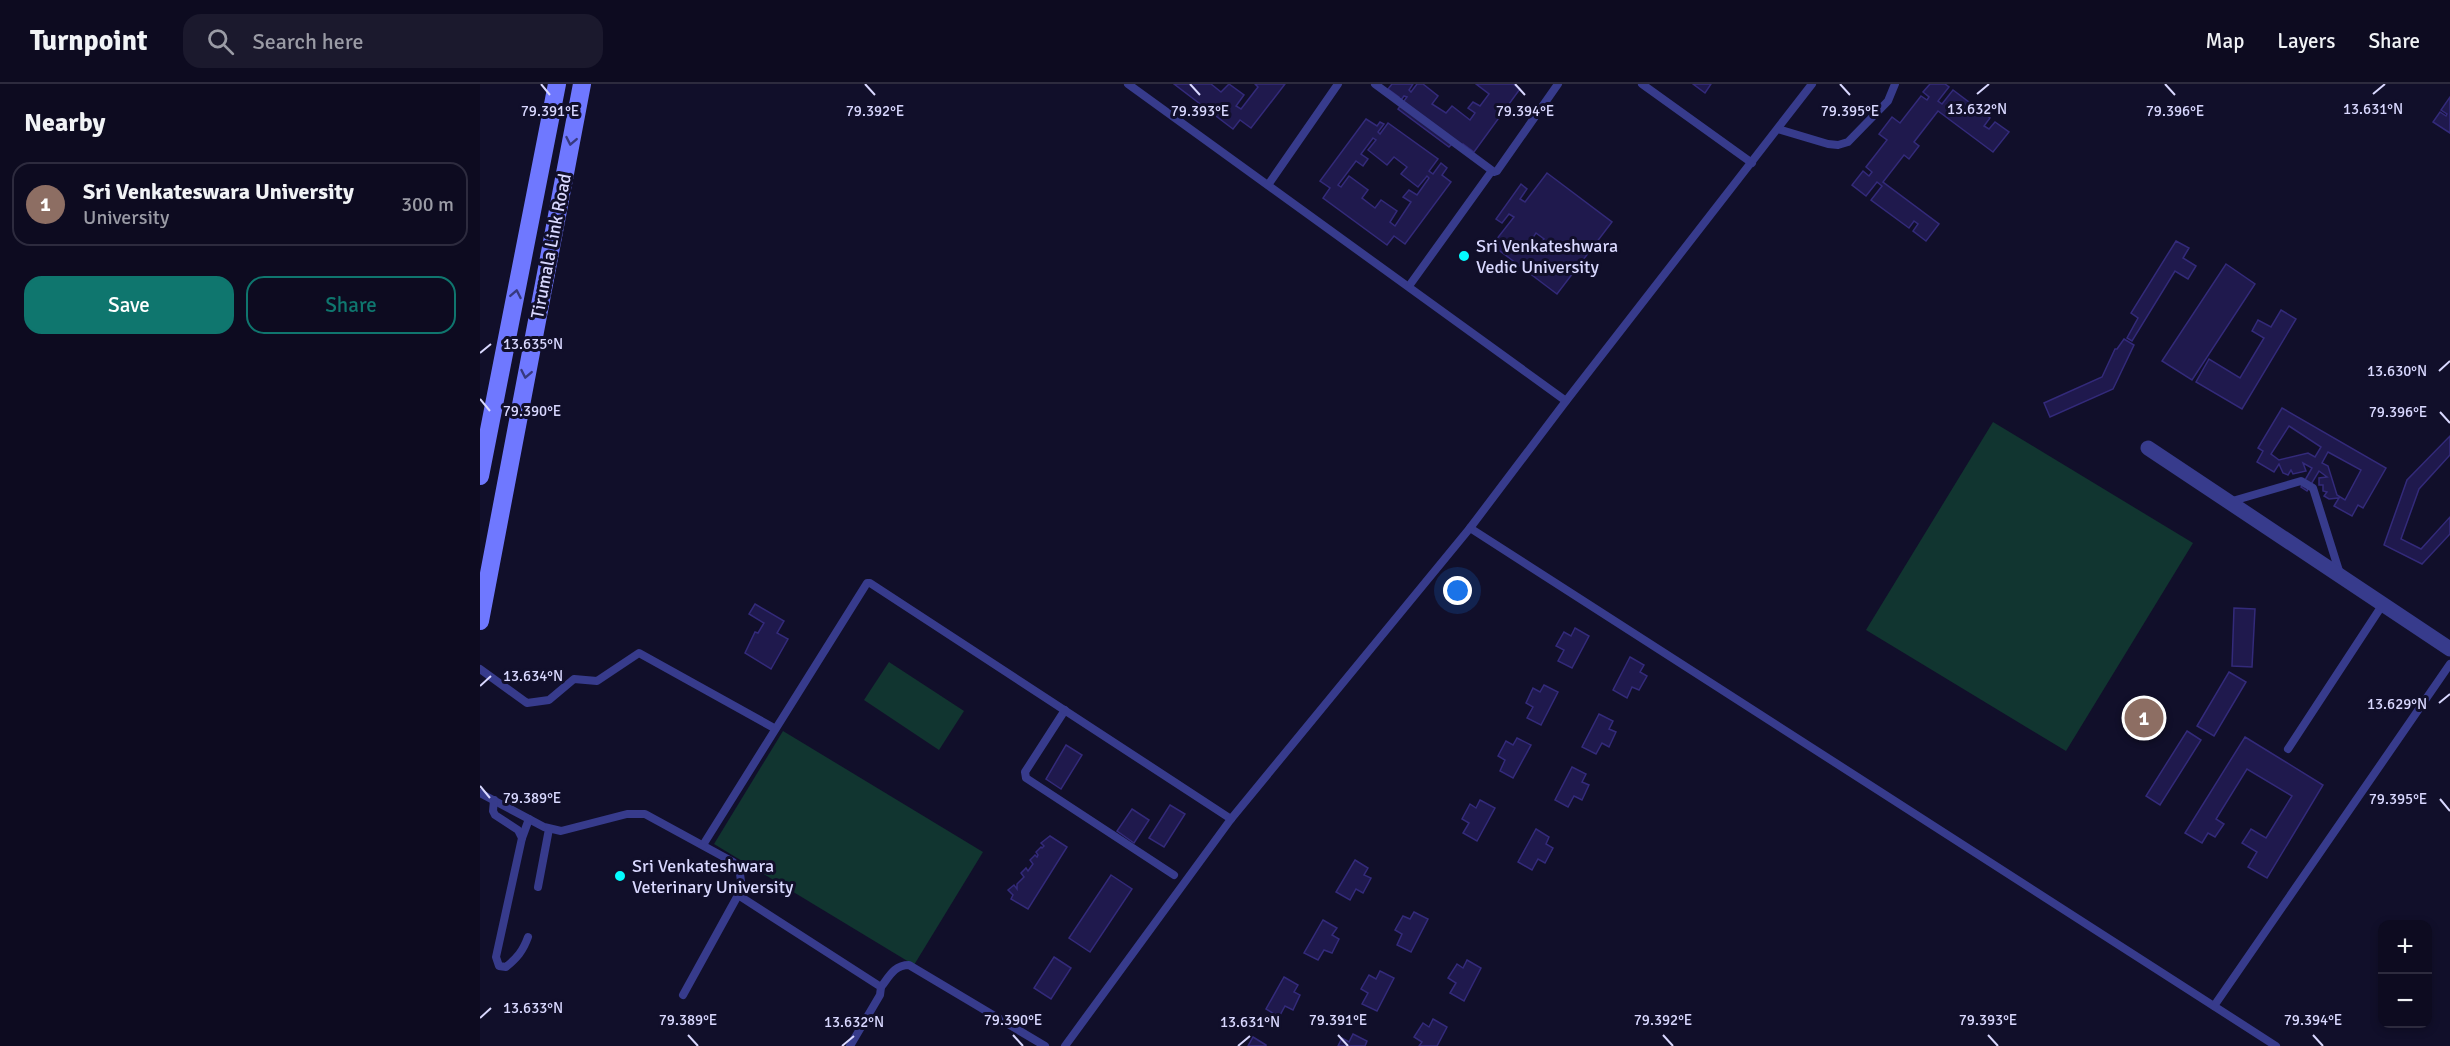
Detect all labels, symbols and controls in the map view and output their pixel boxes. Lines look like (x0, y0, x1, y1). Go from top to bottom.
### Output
search box (183, 14, 603, 68)
text: Turnpoint (30, 24, 147, 58)
icon: search (204, 25, 237, 58)
text: Search here (252, 28, 363, 55)
text: Map (2206, 28, 2244, 54)
text: Layers (2277, 28, 2335, 54)
text: Share (2368, 28, 2420, 54)
text: 13.632°N (1947, 100, 2007, 118)
text: 13.631°N (2343, 100, 2403, 118)
text: 79.391°E (521, 102, 579, 120)
text: 79.392°E (846, 102, 904, 120)
text: 79.393°E (1171, 102, 1229, 120)
text: 79.394°E (1496, 102, 1554, 120)
text: 79.395°E (1821, 102, 1879, 120)
text: 79.396°E (2146, 102, 2204, 120)
text: Nearby (24, 107, 105, 139)
one-way arrow (565, 136, 578, 146)
street label: Tirumala Link Road (526, 172, 576, 320)
text: Sri Venkateswara University (83, 178, 354, 205)
text: 1 (40, 192, 51, 217)
text: 300 m (401, 192, 454, 217)
text: University (83, 205, 169, 230)
place label: Sri Venkateshwara Vedic University (1476, 235, 1618, 278)
marker: Sri Venkateshwara Vedic University (1457, 249, 1471, 263)
button: Save (24, 276, 234, 334)
button: Share (246, 276, 456, 334)
one-way arrow (509, 290, 522, 300)
text: 13.635°N (503, 335, 563, 353)
text: 13.630°N (2367, 362, 2427, 380)
one-way arrow (520, 369, 533, 379)
text: 79.390°E (503, 402, 561, 420)
text: 79.396°E (2369, 403, 2427, 421)
your location (1443, 576, 1472, 605)
text: 13.634°N (503, 667, 563, 685)
text: 13.629°N (2367, 695, 2427, 713)
pin: 1 (2124, 696, 2164, 740)
text: 79.389°E (503, 789, 561, 807)
text: 79.395°E (2369, 790, 2427, 808)
place label: Sri Venkateshwara Veterinary University (632, 855, 794, 898)
marker: Sri Venkateshwara Veterinary University (613, 869, 627, 883)
map controls (2378, 920, 2432, 1028)
button: + (2378, 920, 2432, 974)
button: − (2378, 974, 2432, 1028)
text: 13.633°N (503, 999, 563, 1017)
text: 79.389°E (659, 1011, 717, 1029)
text: 79.390°E (984, 1011, 1042, 1029)
text: 79.391°E (1309, 1011, 1367, 1029)
text: 79.392°E (1634, 1011, 1692, 1029)
text: 79.393°E (1959, 1011, 2017, 1029)
text: 79.394°E (2284, 1011, 2342, 1029)
text: 13.632°N (824, 1013, 884, 1031)
text: 13.631°N (1220, 1013, 1280, 1031)

